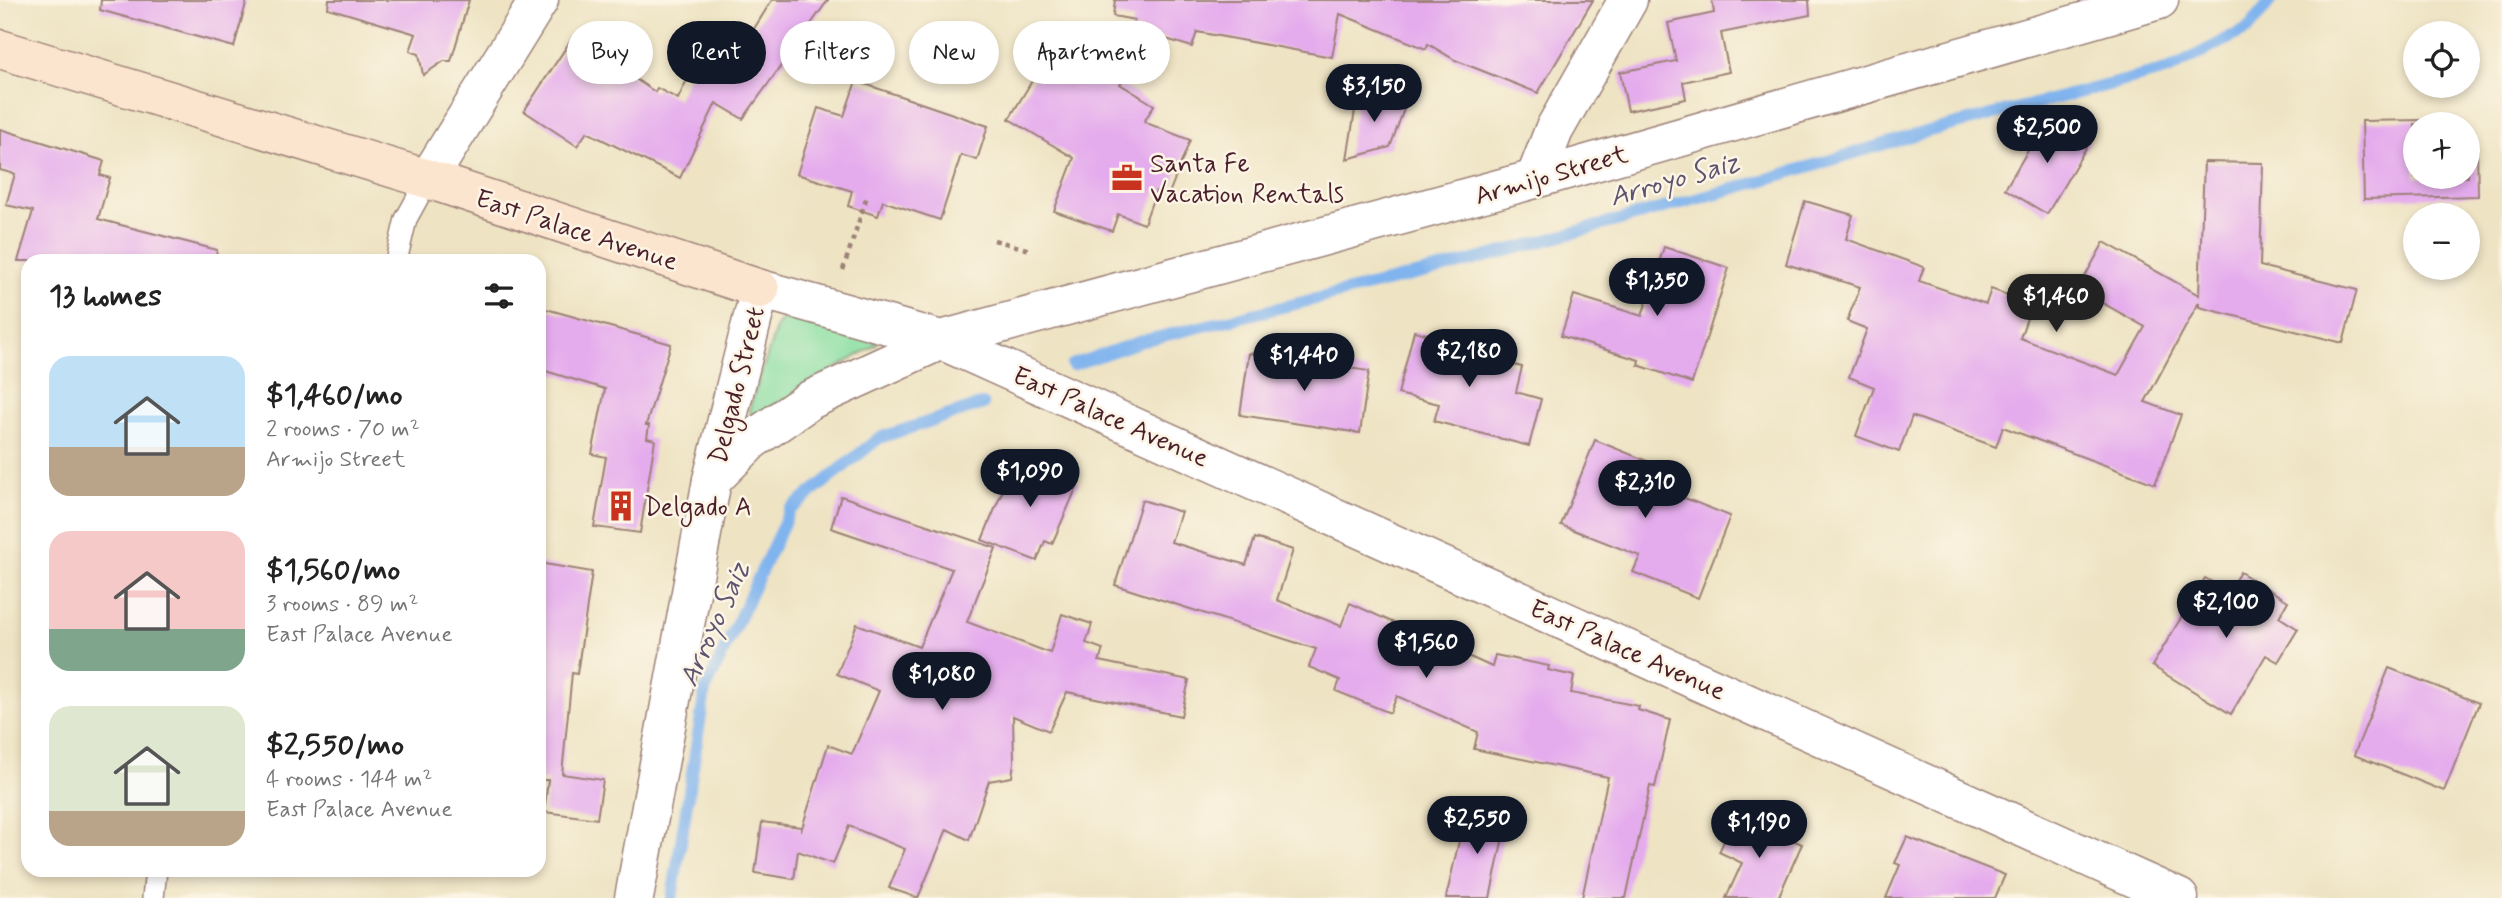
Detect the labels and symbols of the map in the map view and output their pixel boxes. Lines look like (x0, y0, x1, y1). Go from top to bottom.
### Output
pin: $3,150 (1317, 64, 1431, 124)
pin: $2,500 (1990, 106, 2104, 165)
street label: Armijo Street (1471, 138, 1632, 214)
water label: Arroyo Saiz (1605, 144, 1744, 217)
place label: Santa Fe Vacation Rentals (1150, 148, 1344, 212)
office icon: Santa Fe Vacation Rentals (1110, 161, 1144, 195)
street label: East Palace Avenue (471, 182, 682, 280)
pin: $1,350 (1600, 258, 1714, 318)
pin: $1,460 (1999, 274, 2113, 334)
street label: Delgado Street (702, 303, 776, 468)
pin: $2,180 (1412, 330, 1526, 389)
pin: $1,440 (1247, 334, 1361, 393)
street label: East Palace Avenue (1007, 359, 1214, 476)
pin: $1,090 (973, 449, 1087, 509)
pin: $2,310 (1588, 461, 1702, 520)
building icon: Delgado A (604, 489, 638, 523)
place label: Delgado A (644, 491, 752, 527)
water label: Arroyo Saiz (671, 555, 759, 693)
pin: $2,100 (2169, 580, 2283, 640)
street label: East Palace Avenue (1524, 592, 1731, 709)
pin: $1,560 (1369, 620, 1483, 680)
pin: $1,080 (885, 652, 999, 712)
pin: $2,550 (1420, 796, 1534, 856)
pin: $1,190 (1702, 800, 1816, 860)

